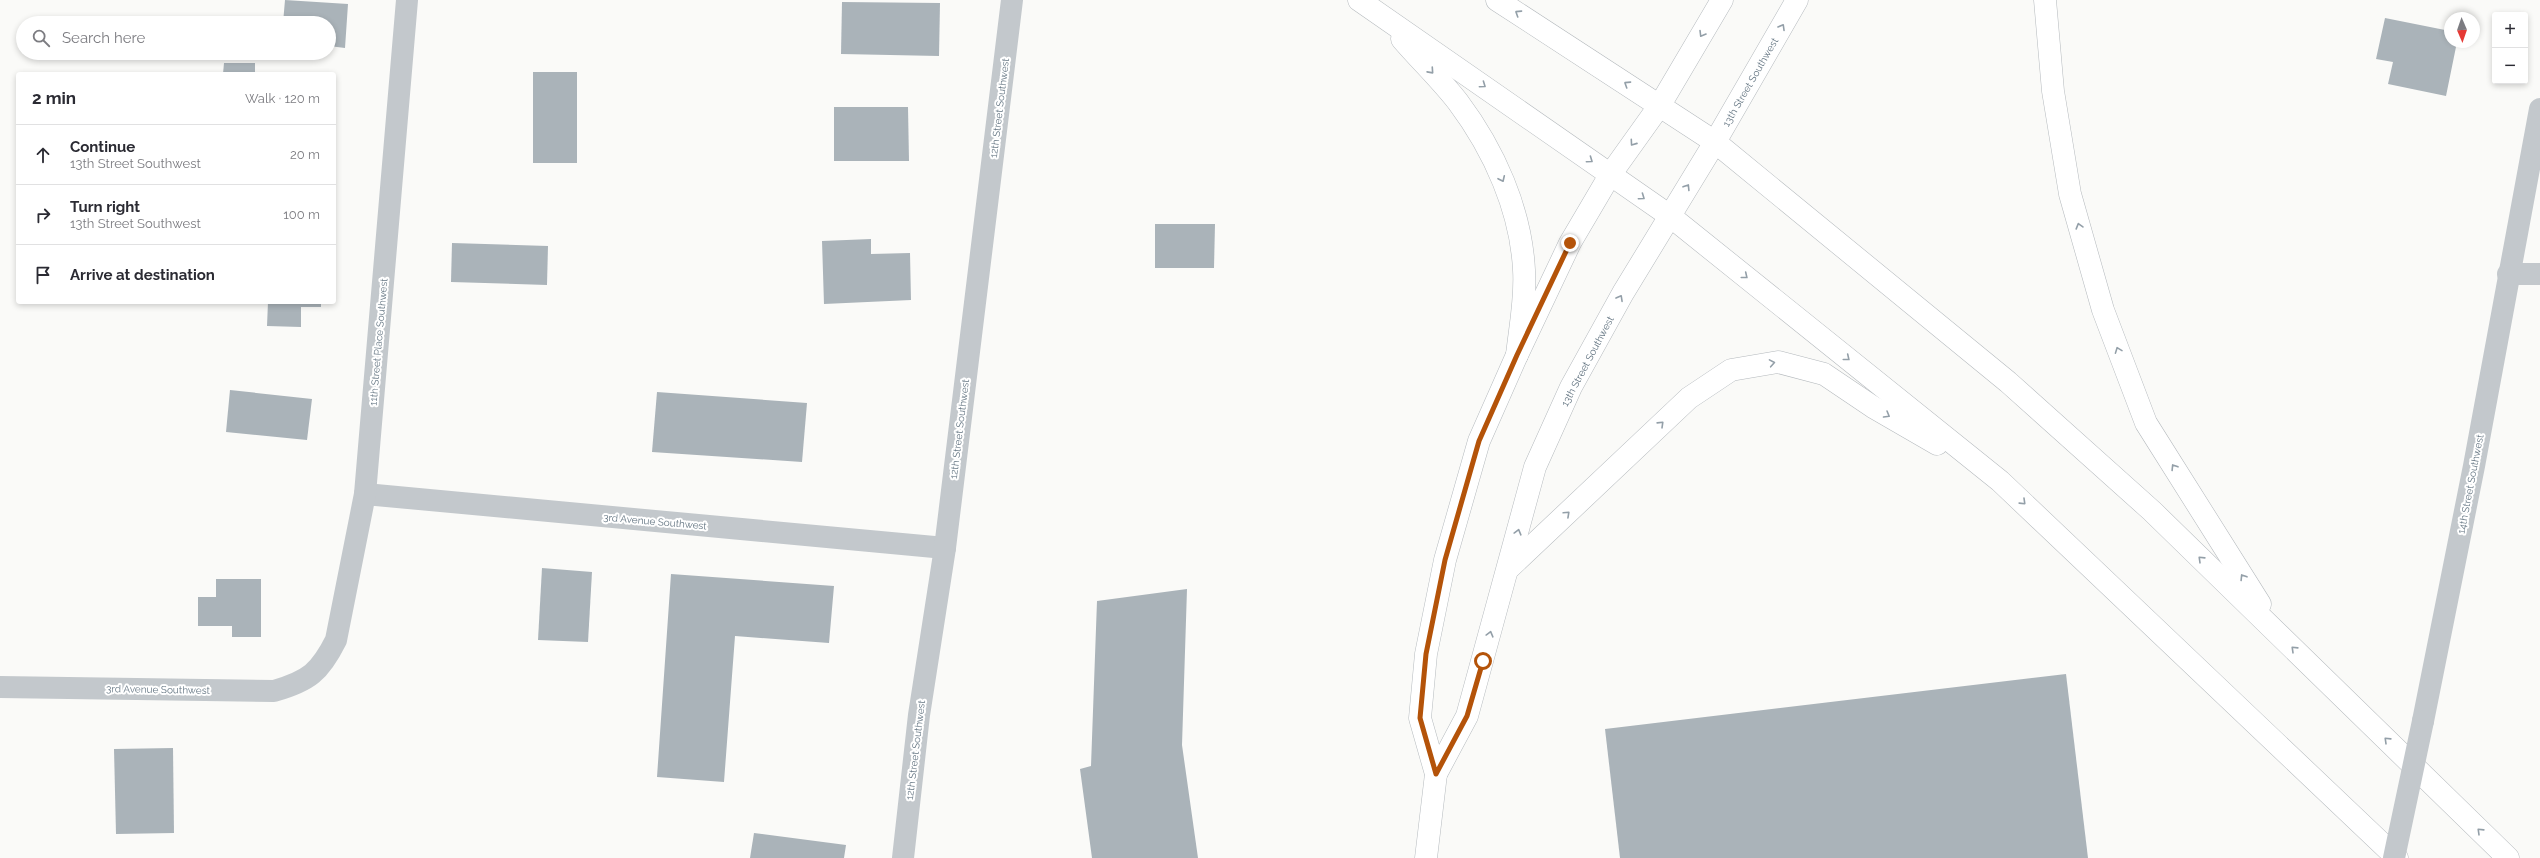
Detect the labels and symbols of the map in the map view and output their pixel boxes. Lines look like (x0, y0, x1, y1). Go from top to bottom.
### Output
one-way arrow (1515, 11, 1522, 18)
north arrow (2444, 12, 2480, 48)
one-way arrow (1777, 24, 1784, 31)
one-way arrow (1699, 30, 1707, 37)
street label: 13th Street Southwest (1721, 35, 1781, 129)
street label: 12th Street Southwest (988, 57, 1011, 159)
one-way arrow (1426, 67, 1433, 74)
one-way arrow (1479, 80, 1486, 88)
one-way arrow (1624, 81, 1631, 89)
one-way arrow (1631, 139, 1638, 146)
one-way arrow (1585, 155, 1592, 162)
one-way arrow (1497, 175, 1505, 182)
one-way arrow (1683, 184, 1690, 191)
one-way arrow (1638, 192, 1645, 199)
one-way arrow (2075, 223, 2084, 230)
route end (1561, 234, 1579, 252)
one-way arrow (1741, 272, 1748, 279)
street label: 11th Street Place Southwest (367, 277, 390, 406)
one-way arrow (1616, 295, 1623, 302)
street label: 13th Street Southwest (1559, 314, 1616, 408)
one-way arrow (2115, 346, 2123, 353)
one-way arrow (1842, 353, 1849, 360)
one-way arrow (1768, 359, 1775, 368)
street label: 12th Street Southwest (948, 378, 971, 480)
one-way arrow (1883, 411, 1890, 418)
one-way arrow (1656, 421, 1664, 429)
street label: 14th Street Southwest (2455, 433, 2486, 535)
one-way arrow (2171, 464, 2178, 471)
one-way arrow (2018, 498, 2026, 505)
street label: 3rd Avenue Southwest (603, 511, 708, 532)
one-way arrow (1562, 511, 1570, 518)
one-way arrow (1513, 528, 1522, 535)
one-way arrow (2198, 556, 2206, 564)
one-way arrow (2240, 574, 2247, 581)
one-way arrow (1486, 631, 1494, 638)
one-way arrow (2291, 646, 2299, 654)
route start (1474, 652, 1492, 670)
street label: 3rd Avenue Southwest (106, 683, 211, 696)
street label: 12th Street Southwest (904, 699, 927, 801)
one-way arrow (2384, 737, 2392, 745)
one-way arrow (2477, 828, 2485, 836)

